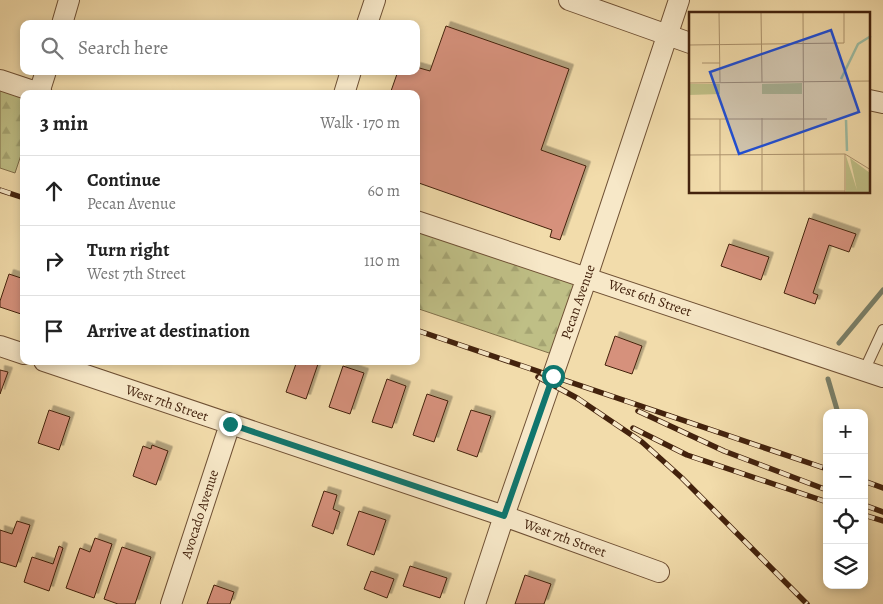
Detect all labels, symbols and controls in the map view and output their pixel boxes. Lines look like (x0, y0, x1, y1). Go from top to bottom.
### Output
inset map (689, 12, 870, 194)
search box (20, 20, 420, 75)
icon: search (38, 34, 66, 62)
text: Search here (78, 35, 168, 61)
text: 3 min (40, 109, 88, 137)
text: Walk · 170 m (320, 112, 400, 134)
text: Continue (87, 167, 161, 193)
icon: ahead (40, 177, 68, 205)
text: 60 m (368, 180, 400, 202)
text: Pecan Avenue (87, 193, 176, 215)
text: Turn right (87, 237, 169, 263)
icon: right (40, 247, 68, 275)
text: 110 m (364, 250, 400, 272)
street label: Pecan Avenue (556, 262, 600, 342)
text: West 7th Street (87, 263, 186, 285)
street label: West 6th Street (605, 275, 695, 321)
icon: arrive (40, 317, 68, 345)
text: Arrive at destination (87, 318, 250, 344)
route start (542, 365, 565, 388)
street label: West 7th Street (122, 380, 211, 426)
map controls (823, 409, 868, 589)
button: + (823, 409, 868, 454)
route end (219, 413, 242, 436)
button: − (823, 454, 868, 499)
street label: Avocado Avenue (176, 467, 223, 562)
button: locate (823, 499, 868, 544)
street label: West 7th Street (520, 514, 609, 562)
button: layers (823, 544, 868, 589)

